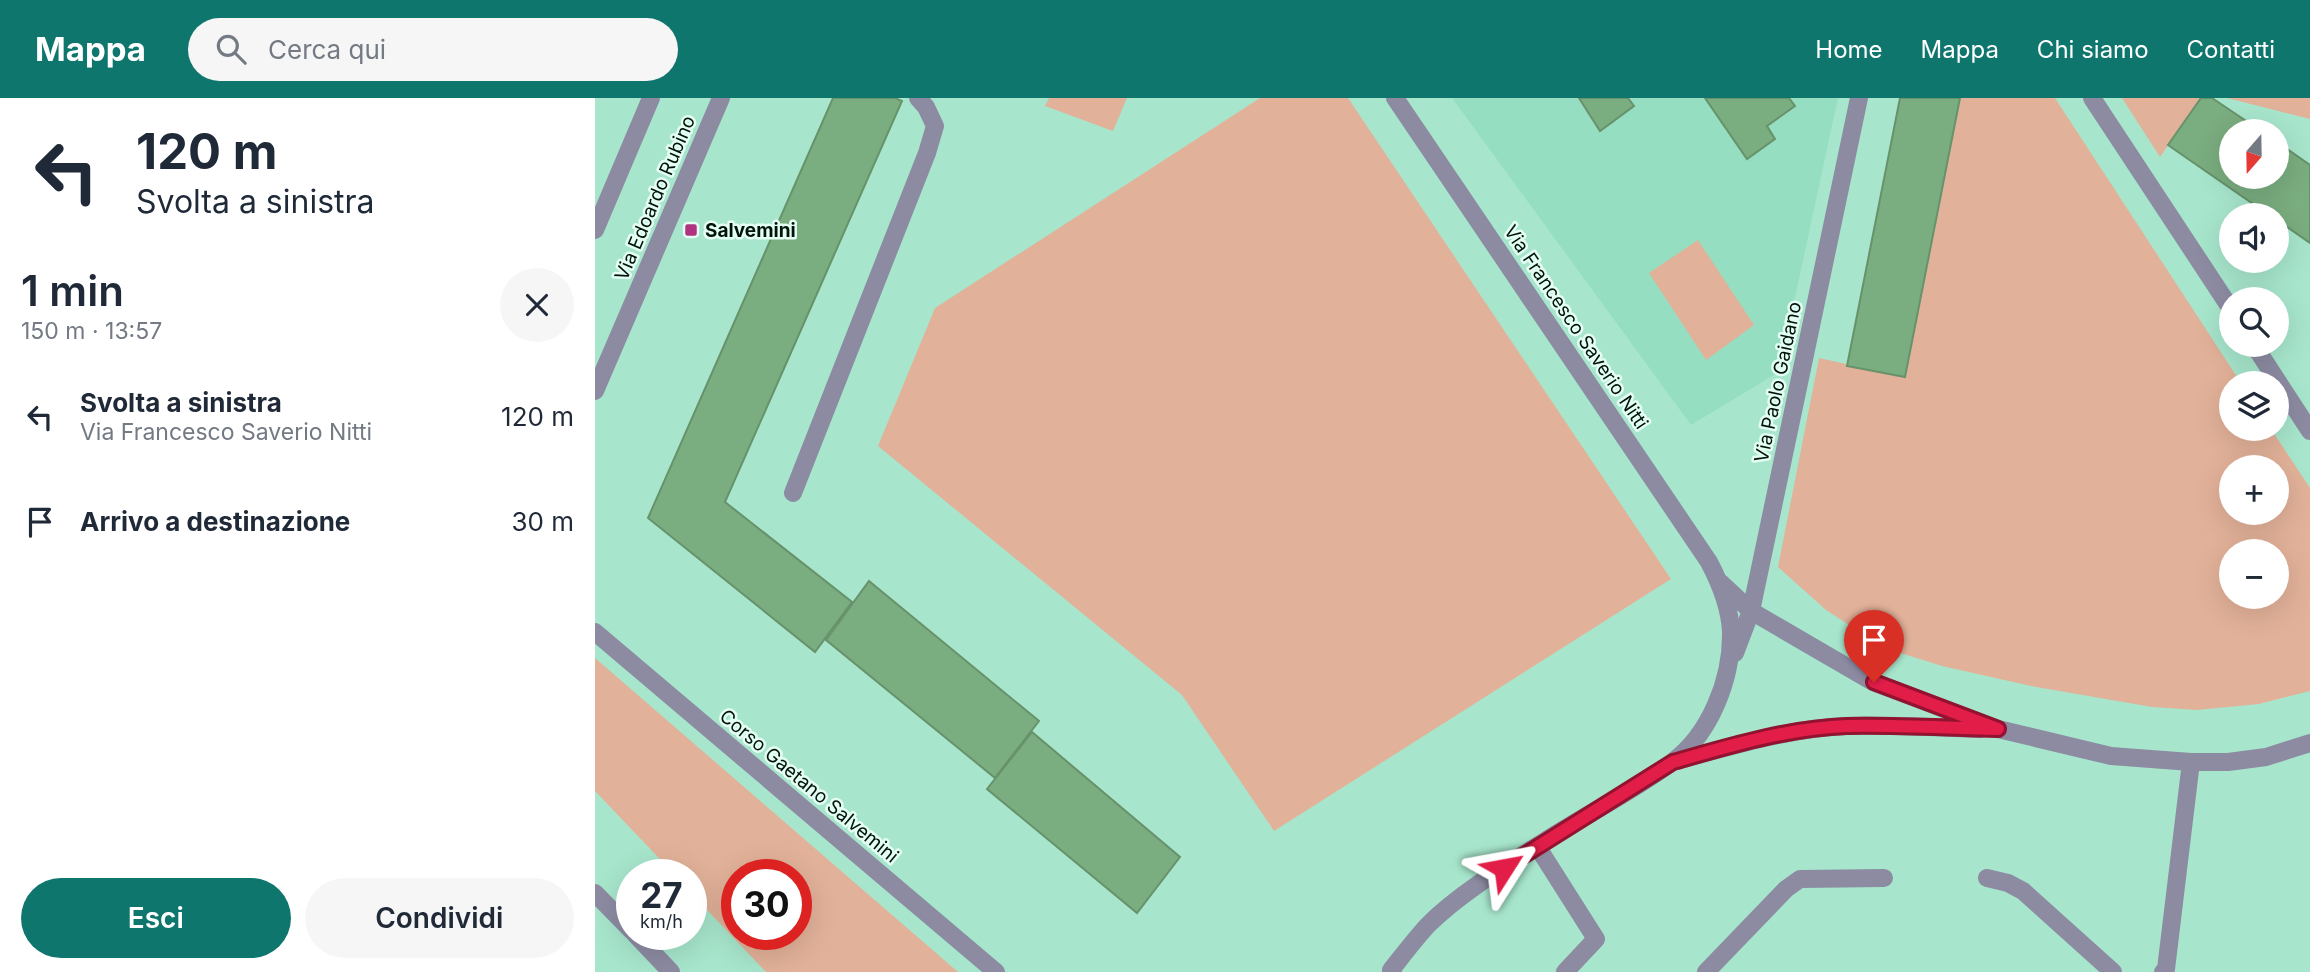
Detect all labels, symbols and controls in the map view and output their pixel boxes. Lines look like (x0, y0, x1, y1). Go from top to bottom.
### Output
search box (188, 18, 678, 81)
text: Mappa (35, 29, 146, 69)
icon: search (212, 30, 250, 68)
text: Cerca qui (268, 34, 386, 65)
text: Home (1815, 35, 1883, 64)
text: Mappa (1921, 35, 1999, 64)
text: Chi siamo (2037, 35, 2149, 64)
text: Contatti (2187, 35, 2275, 64)
street label: Via Edoardo Rubino (610, 112, 700, 284)
north arrow (2219, 119, 2289, 189)
map controls (2219, 119, 2289, 609)
text: 120 m (136, 122, 277, 181)
icon: left (21, 126, 112, 217)
text: Svolta a sinistra (136, 182, 375, 221)
button: sound (2219, 203, 2289, 273)
place label: Salvemini (705, 219, 796, 242)
street label: Via Francesco Saverio Nitti (1499, 221, 1653, 433)
marker: Salvemini (683, 222, 699, 238)
text: 1 min (21, 265, 124, 316)
button: close (500, 268, 574, 342)
button: search (2219, 287, 2289, 357)
street label: Via Paolo Gaidano (1750, 300, 1806, 464)
text: 150 m · 13:57 (21, 317, 162, 345)
button: layers (2219, 371, 2289, 441)
text: Svolta a sinistra (80, 387, 282, 418)
icon: left (21, 398, 59, 436)
text: 120 m (501, 401, 574, 432)
text: Via Francesco Saverio Nitti (80, 418, 372, 446)
button: + (2219, 455, 2289, 525)
icon: arrive (21, 503, 59, 541)
text: Arrivo a destinazione (80, 506, 350, 537)
text: 30 m (511, 506, 574, 537)
button: − (2219, 539, 2289, 609)
pin (1844, 610, 1904, 682)
icon: arrive (1855, 621, 1893, 659)
street label: Corso Gaetano Salvemini (715, 705, 903, 867)
position arrow (1467, 831, 1541, 905)
speed limit sign: 30 (721, 859, 812, 950)
text: 27 (640, 874, 683, 916)
button: Esci (21, 878, 291, 958)
button: Condividi (305, 878, 574, 958)
text: km/h (640, 911, 683, 932)

